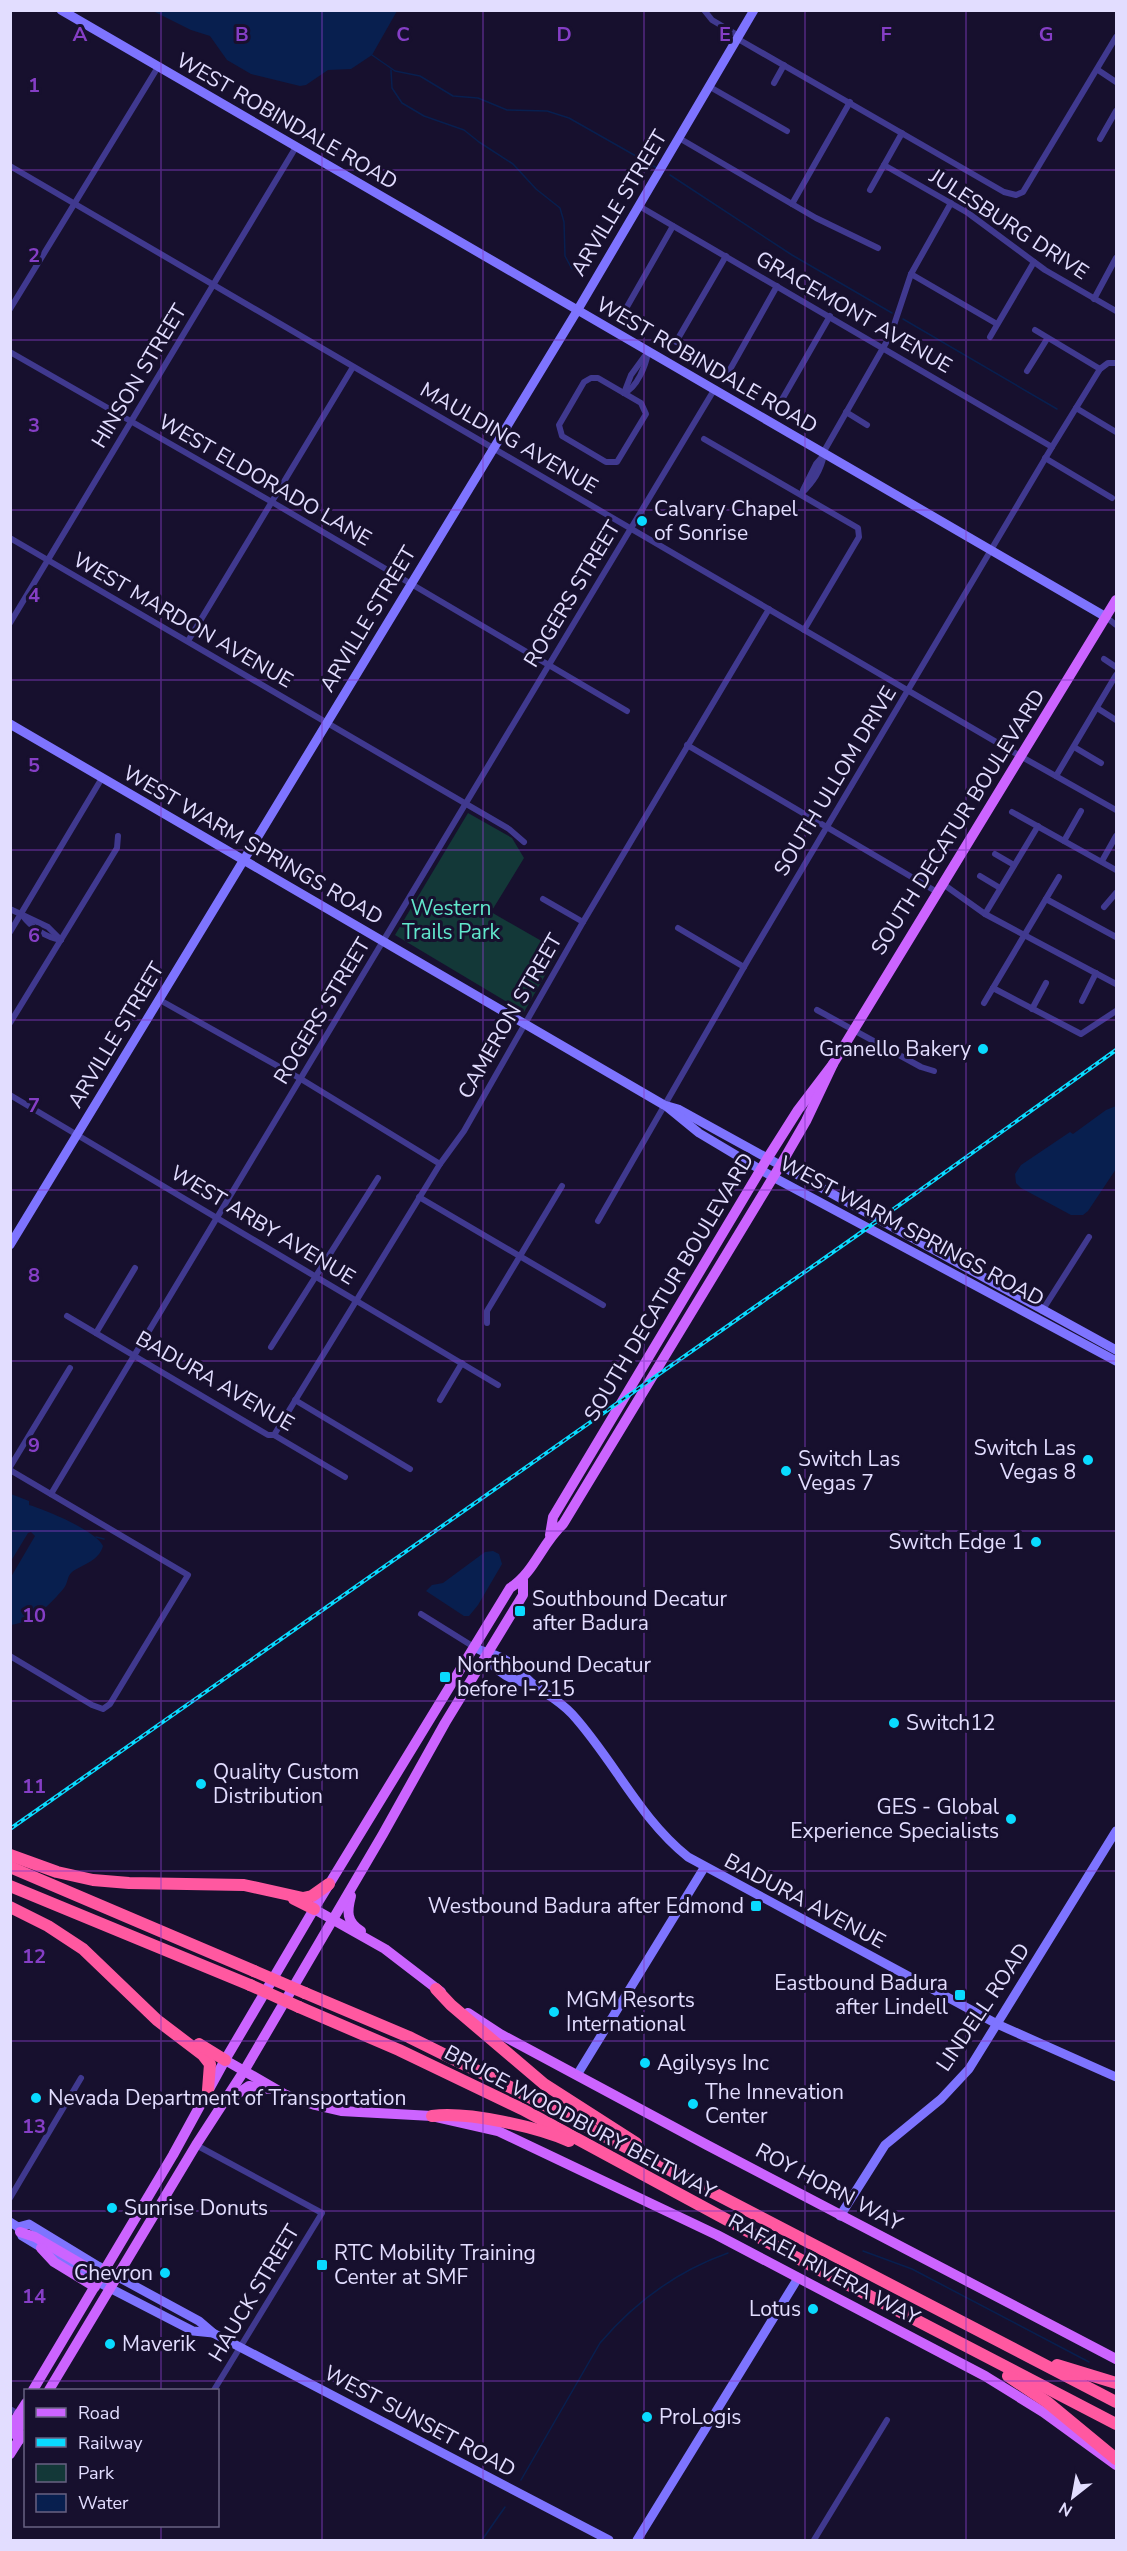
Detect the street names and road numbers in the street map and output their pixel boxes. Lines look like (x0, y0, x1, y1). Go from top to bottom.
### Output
street label: WEST ROBINDALE ROAD (171, 46, 403, 196)
street label: ARVILLE STREET (564, 125, 674, 281)
street label: JULESBURG DRIVE (923, 162, 1094, 286)
street label: GRACEMONT AVENUE (751, 244, 957, 380)
street label: WEST ROBINDALE ROAD (591, 290, 823, 440)
street label: HINSON STREET (85, 299, 193, 453)
street label: MAULDING AVENUE (415, 376, 603, 500)
street label: WEST ELDORADO LANE (153, 408, 377, 552)
street label: ROGERS STREET (517, 515, 627, 672)
street label: ARVILLE STREET (313, 541, 423, 697)
street label: WEST MARDON AVENUE (68, 545, 298, 695)
street label: SOUTH ULLOM DRIVE (767, 681, 903, 881)
street label: SOUTH DECATUR BOULEVARD (864, 684, 1052, 960)
street label: WEST WARM SPRINGS ROAD (118, 759, 388, 931)
street label: CAMERON STREET (451, 928, 569, 1104)
street label: ROGERS STREET (267, 932, 377, 1089)
street label: ARVILLE STREET (61, 957, 171, 1113)
street label: SOUTH DECATUR BOULEVARD (578, 1148, 760, 1426)
street label: WEST WARM SPRINGS ROAD (775, 1149, 1049, 1313)
street label: WEST ARBY AVENUE (165, 1159, 361, 1291)
street label: BADURA AVENUE (131, 1324, 299, 1438)
street label: BADURA AVENUE (720, 1847, 890, 1955)
street label: LINDELL ROAD (930, 1937, 1036, 2077)
street label: BRUCE WOODBURY BELTWAY (439, 2038, 721, 2206)
street label: ROY HORN WAY (751, 2136, 908, 2238)
street label: RAFAEL RIVERA WAY (723, 2207, 925, 2332)
street label: HAUCK STREET (202, 2219, 306, 2367)
street label: WEST SUNSET ROAD (319, 2359, 521, 2483)

